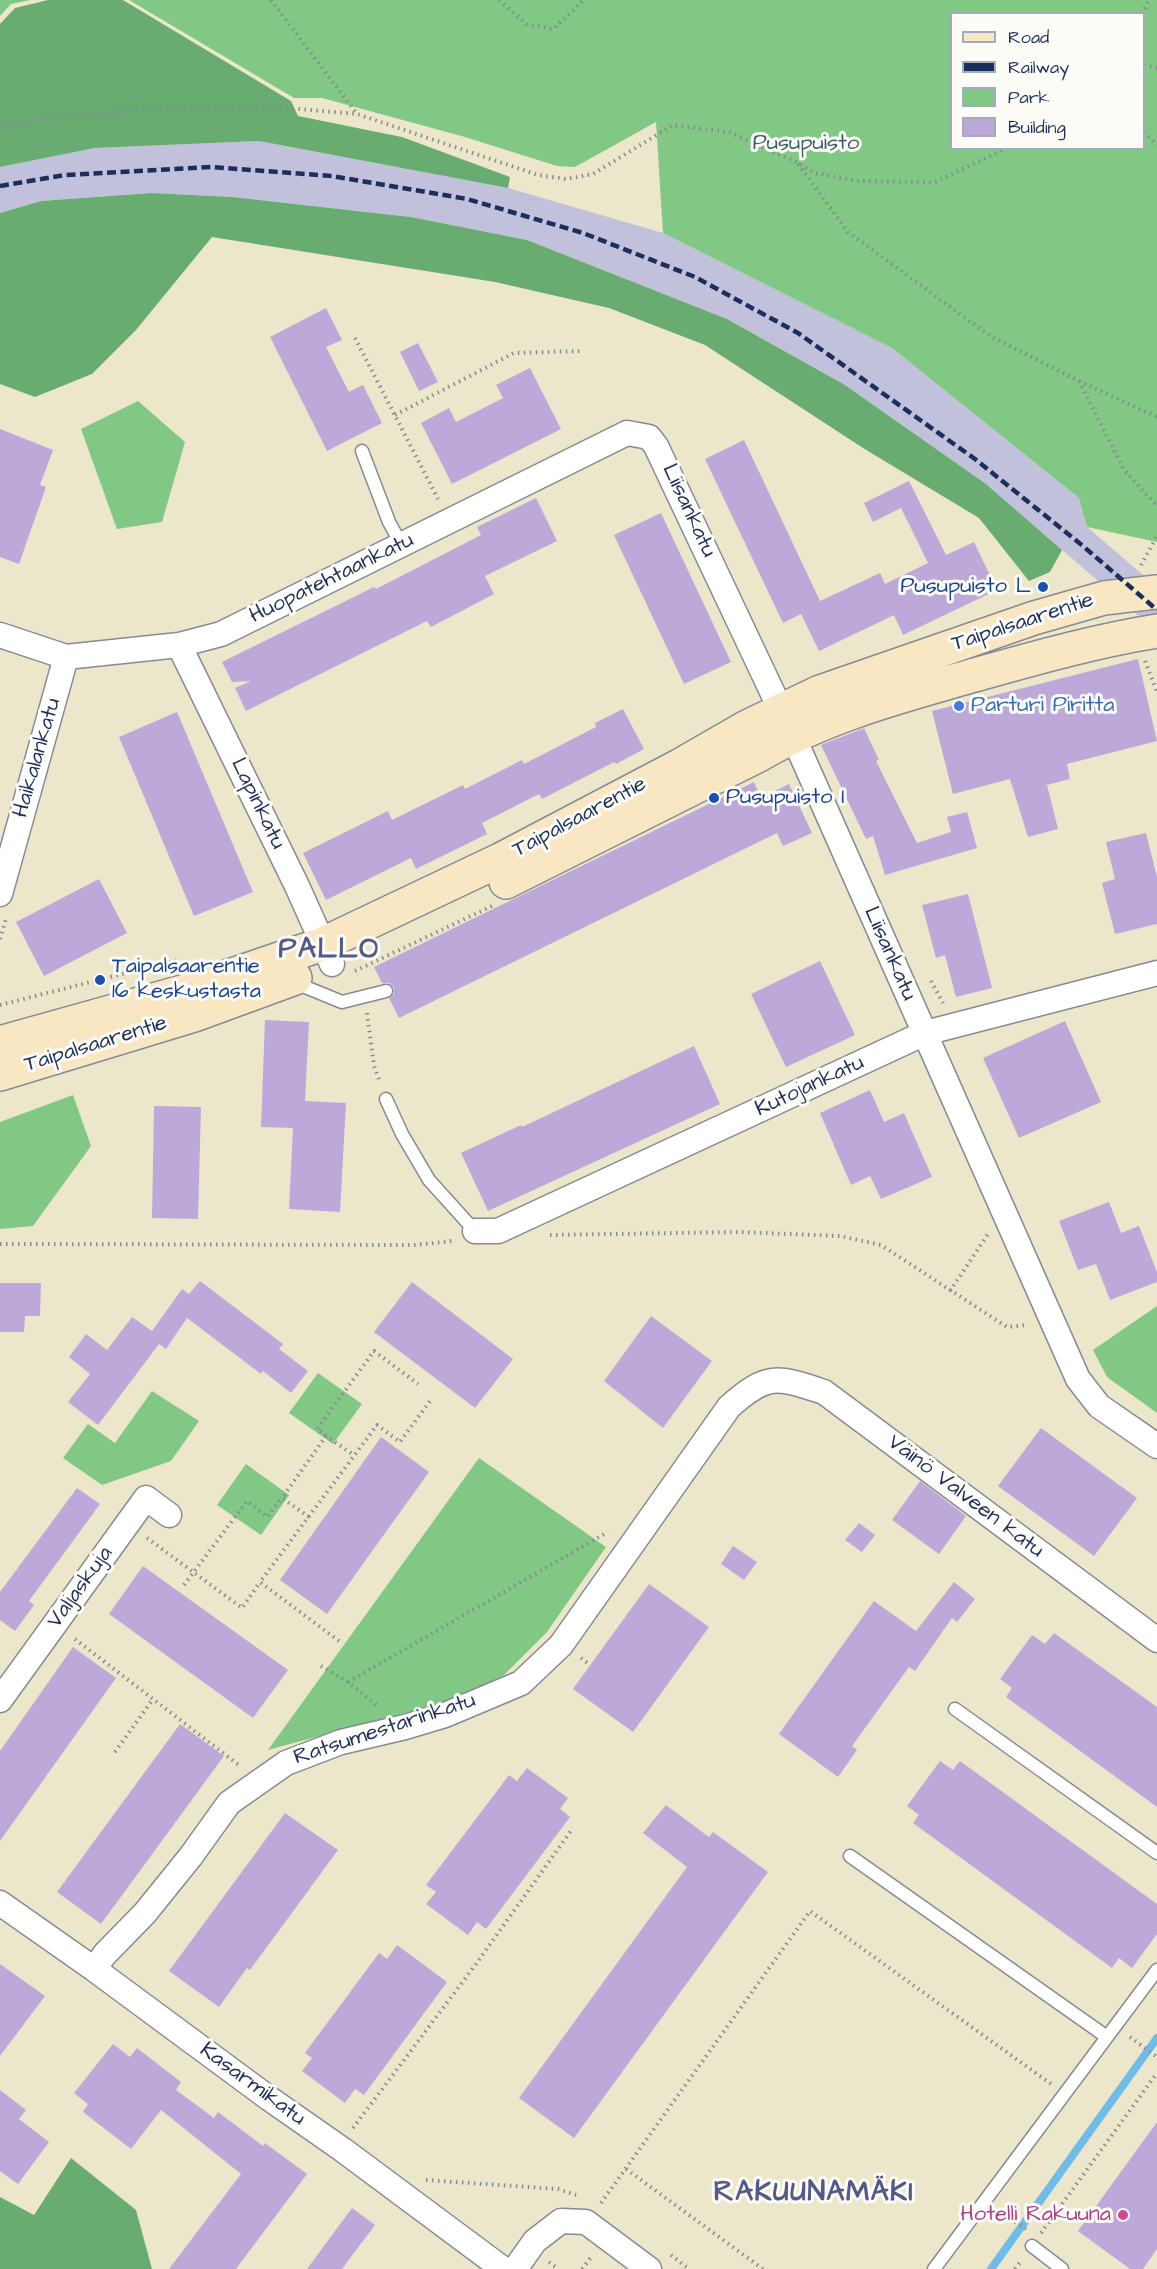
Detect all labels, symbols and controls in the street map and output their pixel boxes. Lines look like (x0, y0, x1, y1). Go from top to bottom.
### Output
legend (950, 12, 1145, 150)
text: Road (1008, 25, 1049, 50)
text: Railway (1008, 55, 1069, 80)
text: Park (1008, 85, 1050, 110)
text: Building (1008, 115, 1066, 140)
park label: Pusupuisto (753, 131, 859, 157)
street label: Liisankatu (655, 460, 721, 562)
street label: Huopatehtaankatu (246, 528, 418, 630)
place label: Pusupuisto L (900, 574, 1031, 600)
marker: Pusupuisto L (1036, 580, 1050, 594)
street label: Taipalsaarentie (949, 588, 1097, 658)
place label: Parturi Piritta (971, 693, 1115, 719)
street label: Haikalankatu (8, 695, 68, 821)
marker: Parturi Piritta (952, 699, 966, 713)
street label: Lapinkatu (224, 754, 290, 854)
street label: Taipalsaarentie (509, 772, 651, 864)
place label: Pusupuisto I (726, 785, 845, 811)
marker: Pusupuisto I (707, 791, 721, 805)
street label: Liisankatu (857, 903, 921, 1005)
district label: PALLO (279, 934, 379, 968)
place label: Taipalsaarentie 16 keskustasta (112, 954, 261, 1005)
marker: Taipalsaarentie 16 keskustasta (93, 973, 107, 987)
street label: Taipalsaarentie (22, 1011, 170, 1079)
street label: Kutojankatu (752, 1050, 868, 1124)
street label: Väinö Valveen katu (882, 1430, 1048, 1564)
street label: Valjaskuja (43, 1542, 119, 1634)
street label: Ratsumestarinkatu (291, 1688, 479, 1772)
street label: Kasarmikatu (194, 2038, 310, 2132)
district label: RAKUUNAMÄKI (714, 2177, 914, 2211)
place label: Hotelli Rakuuna (961, 2202, 1111, 2228)
marker: Hotelli Rakuuna (1116, 2208, 1130, 2222)

